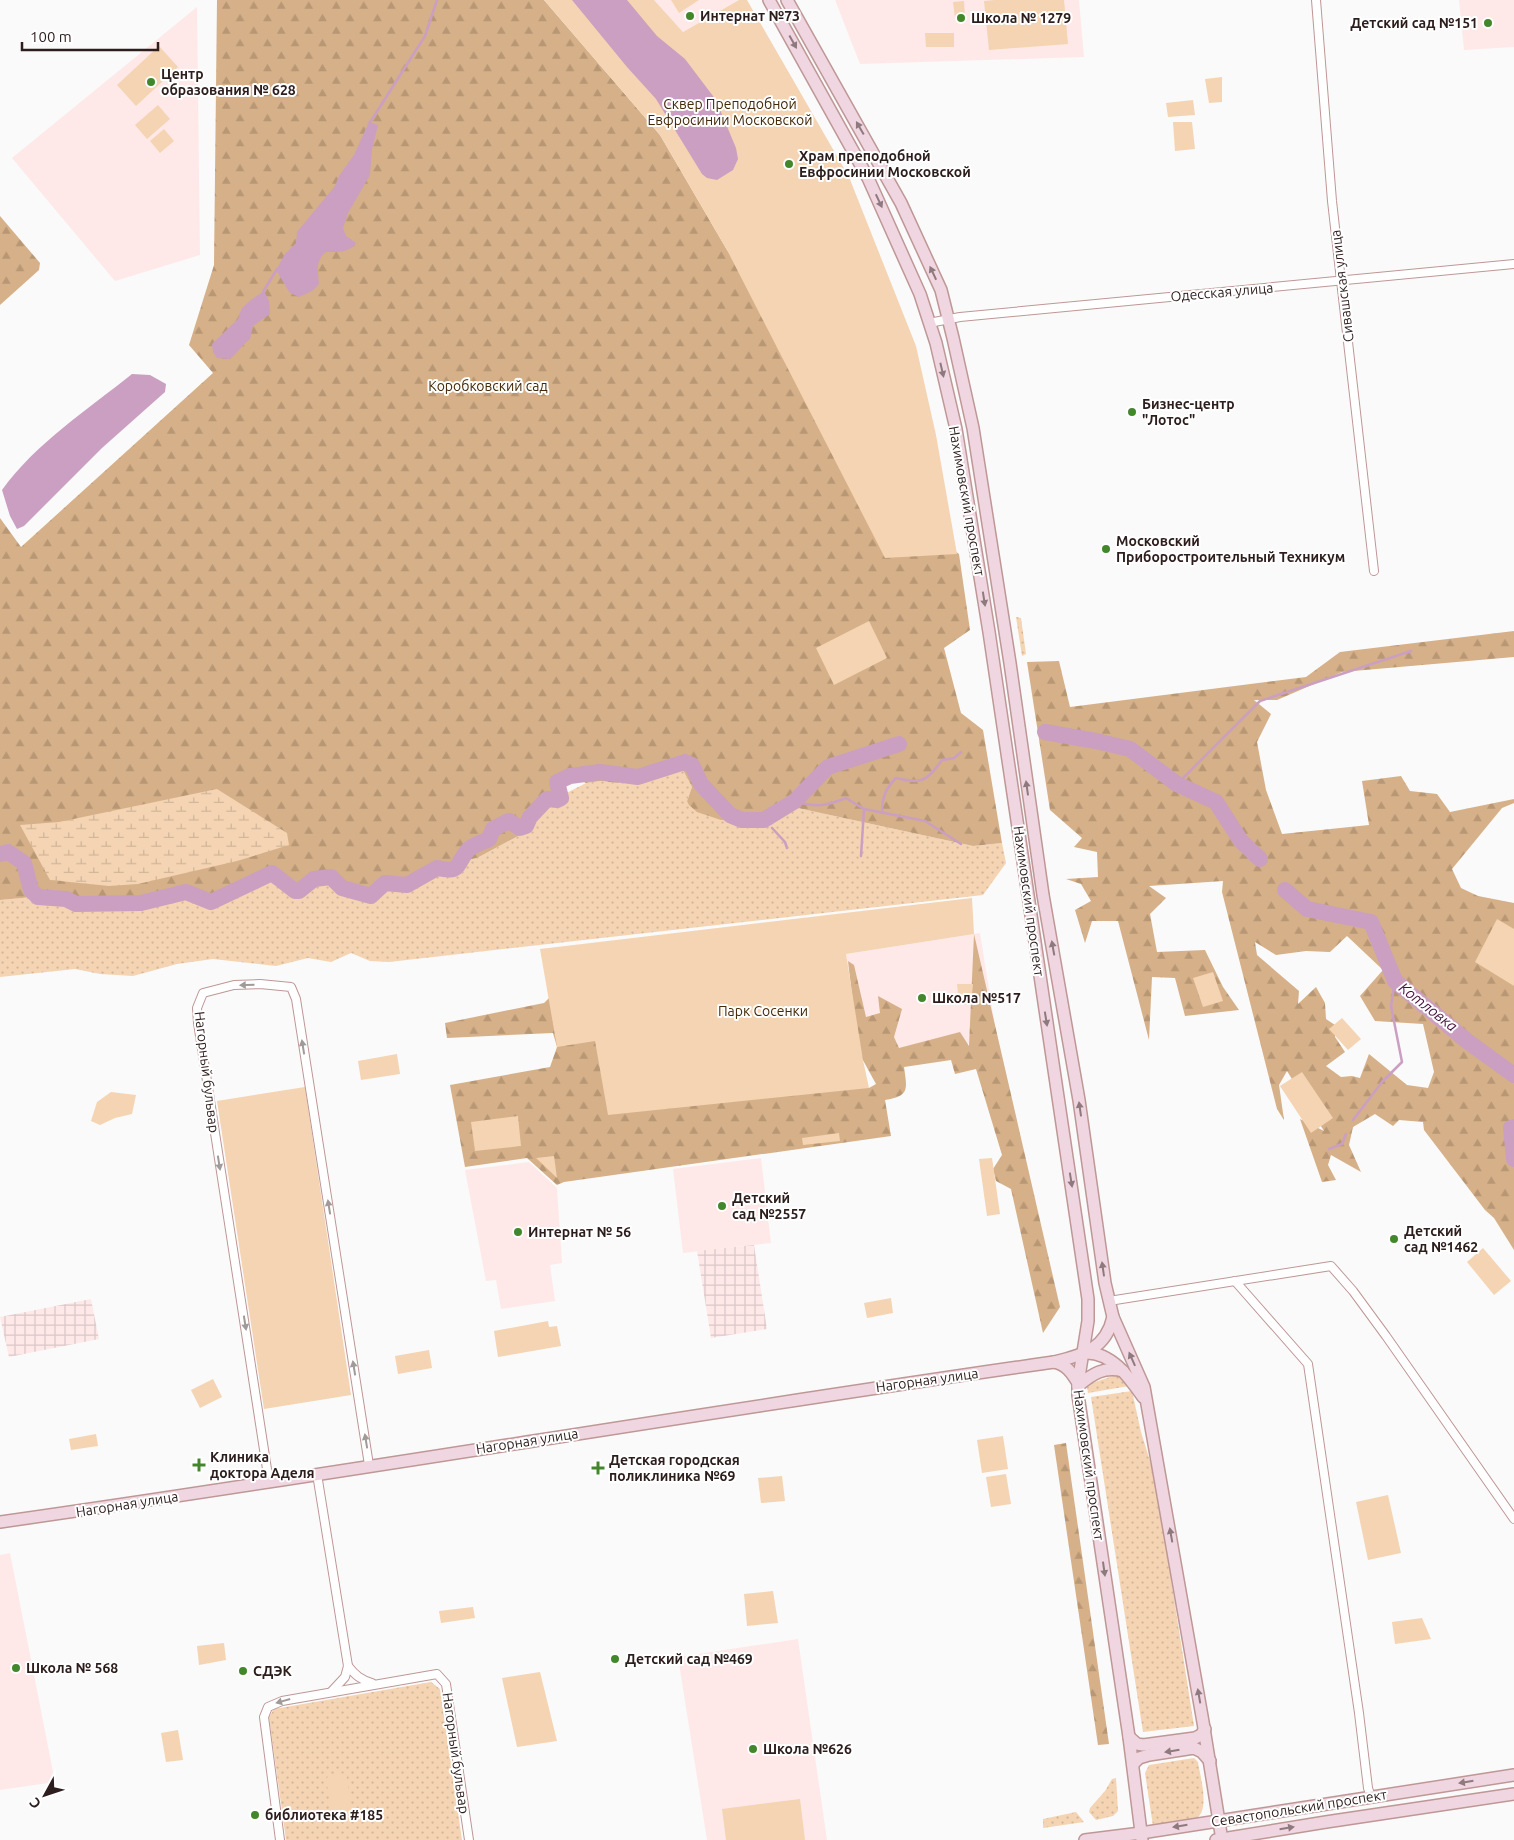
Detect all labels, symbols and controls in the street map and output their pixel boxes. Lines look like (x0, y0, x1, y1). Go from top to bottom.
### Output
place label: Интернат №73 (700, 8, 800, 24)
marker: Интернат №73 (684, 10, 696, 22)
place label: Школа № 1279 (971, 10, 1071, 26)
marker: Школа № 1279 (955, 12, 967, 24)
place label: Детский сад №151 (1350, 15, 1478, 31)
marker: Детский сад №151 (1482, 17, 1494, 29)
scale bar (22, 20, 159, 52)
text: 100 m (30, 28, 72, 45)
one-way arrow (789, 35, 797, 50)
place label: Центр образования № 628 (161, 66, 296, 98)
marker: Центр образования № 628 (145, 76, 157, 88)
park label: Сквер Преподобной Евфросинии Московской (648, 96, 812, 128)
one-way arrow (855, 121, 864, 134)
place label: Храм преподобной Евфросинии Московской (799, 148, 971, 180)
marker: Храм преподобной Евфросинии Московской (783, 158, 795, 170)
one-way arrow (875, 194, 883, 208)
street label: Сивашская улица (1327, 229, 1357, 343)
one-way arrow (928, 266, 936, 280)
street label: Одесская улица (1170, 280, 1274, 304)
one-way arrow (938, 363, 946, 378)
park label: Коробковский сад (428, 378, 548, 394)
place label: Бизнес-центр "Лотос" (1142, 396, 1235, 428)
marker: Бизнес-центр "Лотос" (1126, 406, 1138, 418)
street label: Нахимовский проспект (946, 425, 988, 577)
place label: Московский Приборостроительный Техникум (1116, 533, 1345, 565)
marker: Московский Приборостроительный Техникум (1100, 543, 1112, 555)
one-way arrow (980, 591, 988, 607)
one-way arrow (1023, 780, 1031, 796)
street label: Нахимовский проспект (1010, 825, 1048, 977)
one-way arrow (1048, 940, 1056, 956)
water label: Котловка (1396, 979, 1461, 1035)
one-way arrow (238, 981, 254, 989)
place label: Школа №517 (932, 990, 1021, 1006)
marker: Школа №517 (916, 992, 928, 1004)
park label: Парк Сосенки (718, 1003, 808, 1019)
street label: Нагорный бульвар (192, 1010, 222, 1134)
one-way arrow (1043, 1012, 1051, 1028)
one-way arrow (299, 1039, 307, 1055)
one-way arrow (1076, 1100, 1084, 1116)
one-way arrow (216, 1155, 224, 1171)
one-way arrow (1067, 1172, 1075, 1188)
place label: Детский сад №2557 (732, 1190, 806, 1222)
one-way arrow (325, 1199, 333, 1215)
marker: Детский сад №2557 (716, 1200, 728, 1212)
place label: Детский сад №1462 (1404, 1223, 1478, 1255)
place label: Интернат № 56 (528, 1224, 631, 1240)
marker: Интернат № 56 (512, 1226, 524, 1238)
marker: Детский сад №1462 (1388, 1233, 1400, 1245)
one-way arrow (1099, 1261, 1107, 1277)
one-way arrow (241, 1316, 249, 1332)
one-way arrow (1128, 1352, 1136, 1366)
one-way arrow (350, 1360, 358, 1376)
street label: Нагорная улица (875, 1365, 979, 1395)
street label: Нахимовский проспект (1070, 1389, 1108, 1541)
street label: Нагорная улица (475, 1425, 579, 1457)
one-way arrow (361, 1432, 369, 1448)
place label: Клиника доктора Аделя (210, 1449, 315, 1481)
place label: Детская городская поликлиника №69 (609, 1452, 740, 1484)
marker: Клиника доктора Аделя (192, 1458, 206, 1472)
marker: Детская городская поликлиника №69 (591, 1461, 605, 1475)
street label: Нагорная улица (75, 1488, 179, 1520)
one-way arrow (1166, 1527, 1174, 1543)
one-way arrow (1100, 1562, 1108, 1578)
place label: Детский сад №469 (625, 1651, 753, 1667)
marker: Детский сад №469 (609, 1653, 621, 1665)
place label: Школа № 568 (26, 1660, 118, 1676)
marker: Школа № 568 (10, 1662, 22, 1674)
place label: СДЭК (253, 1663, 293, 1679)
marker: СДЭК (237, 1665, 249, 1677)
one-way arrow (1194, 1687, 1202, 1703)
street label: Нагорный бульвар (440, 1691, 472, 1815)
one-way arrow (275, 1698, 290, 1706)
place label: Школа №626 (763, 1741, 852, 1757)
marker: Школа №626 (747, 1743, 759, 1755)
one-way arrow (1164, 1747, 1180, 1755)
north arrow (20, 1770, 70, 1820)
one-way arrow (1457, 1779, 1473, 1787)
street label: Севастопольский проспект (1210, 1786, 1388, 1830)
text: С (26, 1795, 44, 1812)
place label: библиотека #185 (265, 1807, 383, 1823)
marker: библиотека #185 (249, 1809, 261, 1821)
one-way arrow (1172, 1823, 1188, 1831)
one-way arrow (1280, 1824, 1296, 1832)

